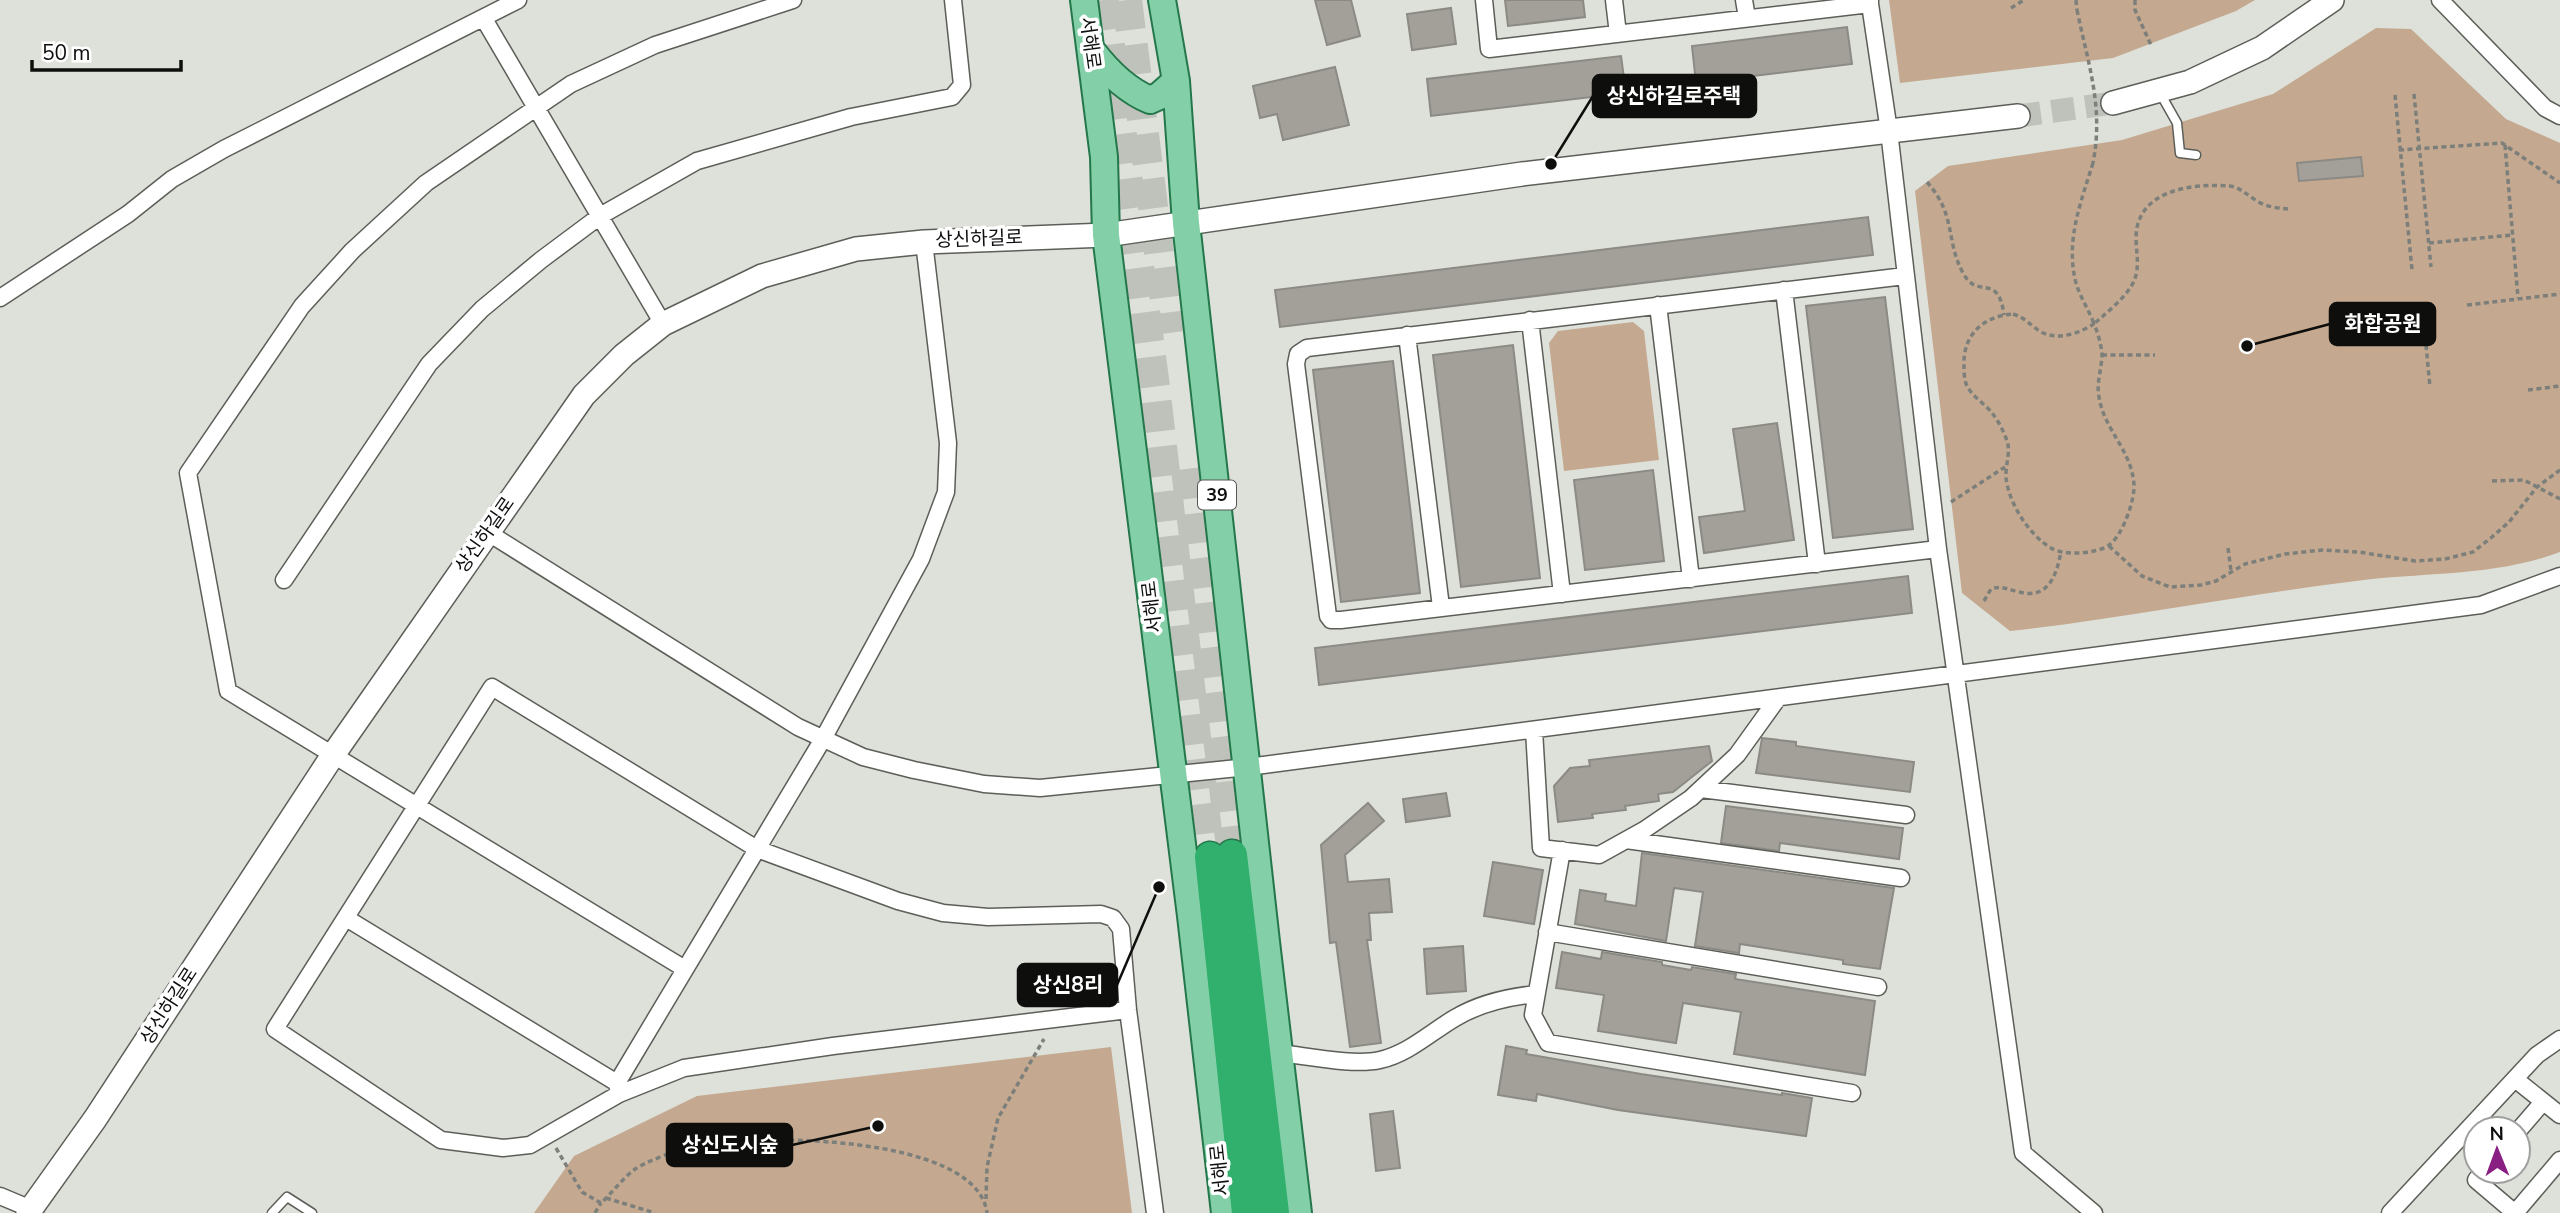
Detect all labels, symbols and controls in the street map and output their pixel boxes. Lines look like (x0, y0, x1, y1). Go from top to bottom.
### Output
street label: 서해로 (1073, 15, 1107, 71)
scale bar (32, 28, 180, 72)
text: 50 m (42, 39, 91, 67)
callout: 상신하길로주택 (1593, 75, 1756, 117)
text: 상신하길로주택 (1606, 82, 1742, 110)
street label: 상신하길로 (935, 224, 1023, 254)
callout: 화합공원 (2330, 303, 2435, 345)
text: 화합공원 (2344, 310, 2422, 338)
road number: 39 (1198, 480, 1236, 509)
street label: 상신하길로 (449, 492, 521, 578)
street label: 서해로 (1136, 579, 1168, 635)
street label: 상신하길로 (134, 962, 204, 1050)
callout: 상신8리 (1018, 964, 1117, 1006)
text: 상신8리 (1033, 971, 1103, 999)
north arrow (2462, 1115, 2532, 1185)
text: N (2489, 1121, 2504, 1147)
callout: 상신도시숲 (667, 1124, 792, 1166)
text: 상신도시숲 (682, 1131, 778, 1159)
street label: 서해로 (1204, 1143, 1236, 1197)

